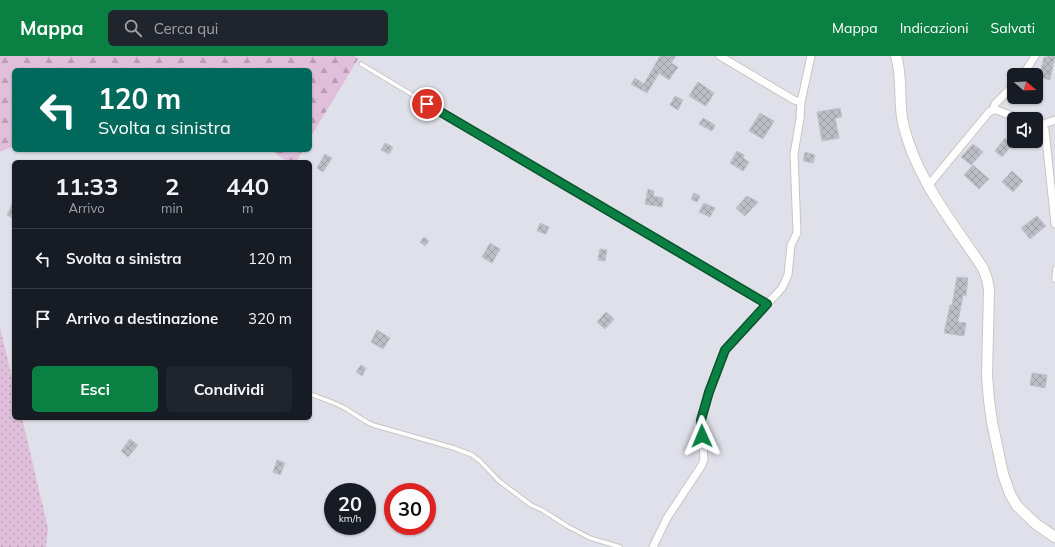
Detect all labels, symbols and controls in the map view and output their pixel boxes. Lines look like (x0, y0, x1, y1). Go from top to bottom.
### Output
search box (108, 10, 388, 46)
text: Mappa (20, 16, 84, 40)
icon: search (122, 17, 144, 39)
text: Cerca qui (154, 19, 218, 38)
text: Mappa (832, 19, 878, 37)
text: Indicazioni (900, 19, 969, 37)
text: Salvati (991, 19, 1035, 37)
north arrow (1007, 68, 1043, 104)
map controls (1007, 68, 1043, 148)
text: 120 m (98, 81, 181, 116)
icon: left (32, 84, 84, 136)
pin (410, 87, 444, 121)
icon: arrive (416, 93, 438, 115)
button: sound (1007, 112, 1043, 148)
text: Svolta a sinistra (98, 116, 231, 139)
text: 11:33 (55, 171, 118, 201)
text: 2 (165, 171, 179, 201)
text: 440 (226, 171, 269, 201)
text: Arrivo (68, 200, 105, 216)
text: min (161, 200, 183, 216)
text: m (242, 200, 253, 216)
icon: left (32, 248, 54, 270)
text: Svolta a sinistra (66, 249, 182, 268)
text: 120 m (248, 249, 292, 268)
icon: arrive (32, 308, 54, 330)
text: Arrivo a destinazione (66, 309, 218, 328)
text: 320 m (248, 309, 292, 328)
button: Esci (32, 366, 158, 412)
button: Condividi (166, 366, 292, 412)
position arrow (681, 415, 723, 457)
speed limit sign: 30 (384, 483, 436, 535)
text: 20 (338, 491, 362, 516)
text: km/h (339, 512, 361, 525)

